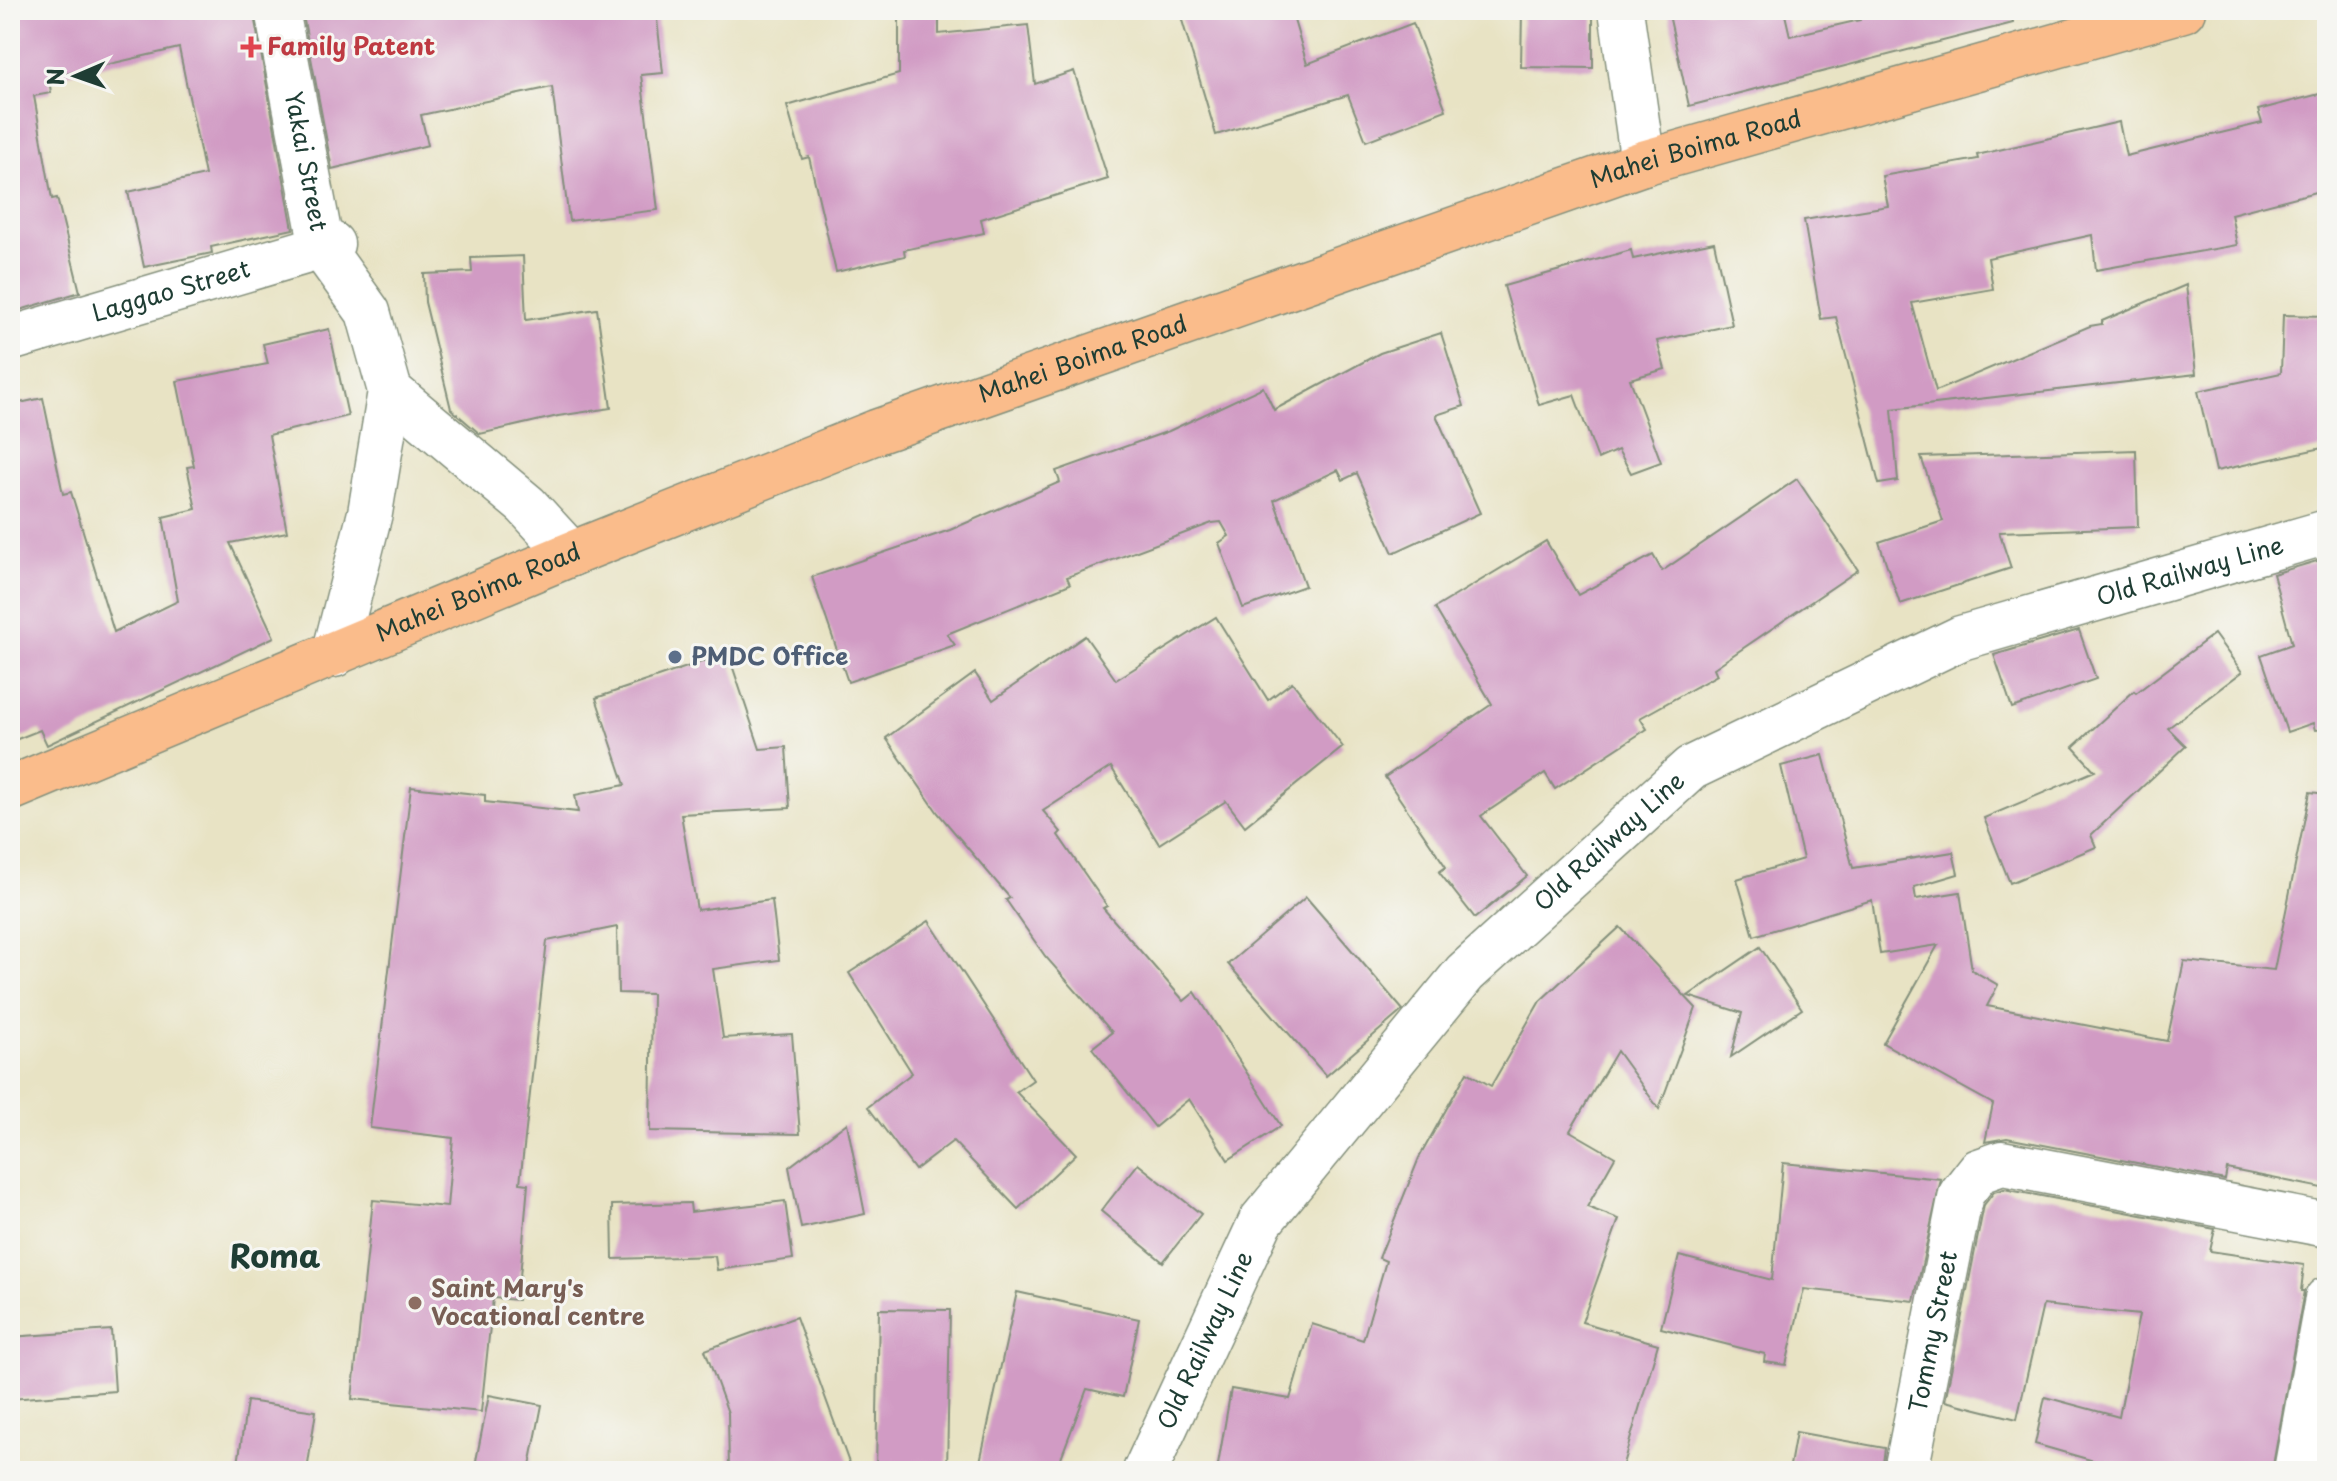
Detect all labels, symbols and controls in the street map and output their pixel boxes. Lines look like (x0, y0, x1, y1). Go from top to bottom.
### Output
place label: Family Patent (267, 27, 435, 63)
north arrow (36, 36, 116, 116)
marker: Family Patent (242, 38, 260, 56)
text: N (38, 67, 71, 86)
street label: Yakai Street (277, 88, 338, 234)
street label: Mahei Boima Road (1584, 99, 1805, 196)
street label: Laggao Street (87, 249, 254, 330)
street label: Mahei Boima Road (973, 304, 1192, 411)
street label: Old Railway Line (2092, 526, 2287, 614)
street label: Mahei Boima Road (370, 532, 586, 650)
place label: PMDC Office (691, 637, 848, 673)
marker: PMDC Office (666, 648, 684, 666)
street label: Old Railway Line (1525, 762, 1692, 919)
district label: Roma (230, 1231, 321, 1279)
street label: Old Railway Line (1147, 1244, 1261, 1435)
street label: Tommy Street (1898, 1247, 1965, 1415)
place label: Saint Mary's Vocational centre (431, 1269, 645, 1333)
marker: Saint Mary's Vocational centre (406, 1294, 424, 1312)

